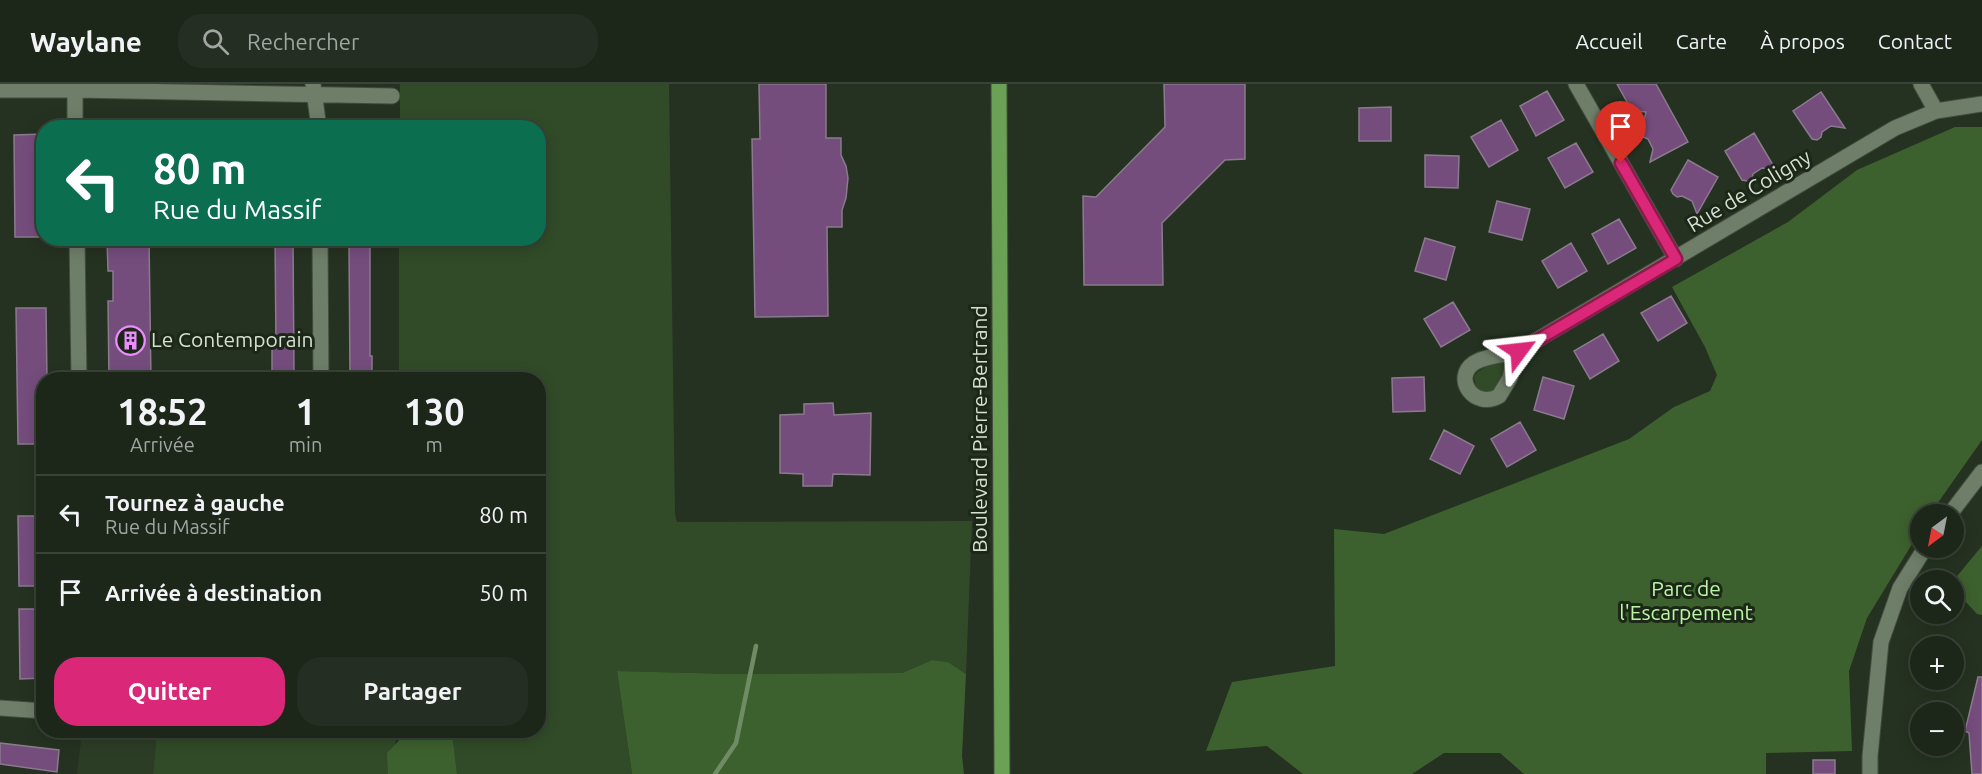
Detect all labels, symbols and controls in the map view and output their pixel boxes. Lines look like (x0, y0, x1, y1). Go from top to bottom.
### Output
search box (178, 14, 598, 68)
icon: search (199, 25, 232, 58)
text: Waylane (30, 26, 142, 57)
text: Rechercher (247, 29, 359, 54)
text: Accueil (1575, 29, 1643, 53)
text: Carte (1676, 29, 1727, 53)
text: À propos (1760, 29, 1845, 53)
text: Contact (1878, 29, 1952, 53)
pin (1595, 101, 1646, 163)
icon: arrive (1604, 110, 1637, 143)
icon: left (54, 144, 132, 222)
street label: Rue de Coligny (1682, 144, 1815, 236)
text: 80 m (153, 145, 247, 192)
text: Rue du Massif (153, 194, 321, 224)
street label: Boulevard Pierre-Bertrand (967, 305, 991, 553)
position arrow (1487, 319, 1551, 383)
building icon: Le Contemporain (114, 324, 146, 356)
place label: Le Contemporain (151, 327, 314, 351)
text: 18:52 (117, 391, 207, 432)
text: 1 (295, 391, 316, 432)
text: 130 (404, 391, 465, 432)
text: Arrivée (130, 433, 195, 456)
text: min (289, 433, 322, 456)
text: m (426, 433, 443, 456)
text: Tournez à gauche (105, 490, 285, 515)
icon: left (54, 498, 87, 531)
text: 80 m (479, 502, 528, 527)
north arrow (1910, 504, 1964, 558)
map controls (1910, 504, 1964, 756)
text: Rue du Massif (105, 515, 230, 538)
button: search (1910, 570, 1964, 624)
icon: arrive (54, 576, 87, 609)
park label: Parc de l'Escarpement (1619, 576, 1753, 624)
text: Arrivée à destination (105, 580, 322, 605)
text: 50 m (479, 580, 528, 605)
button: + (1910, 636, 1964, 690)
button: Quitter (54, 657, 285, 726)
button: Partager (297, 657, 528, 726)
button: − (1910, 702, 1964, 756)

